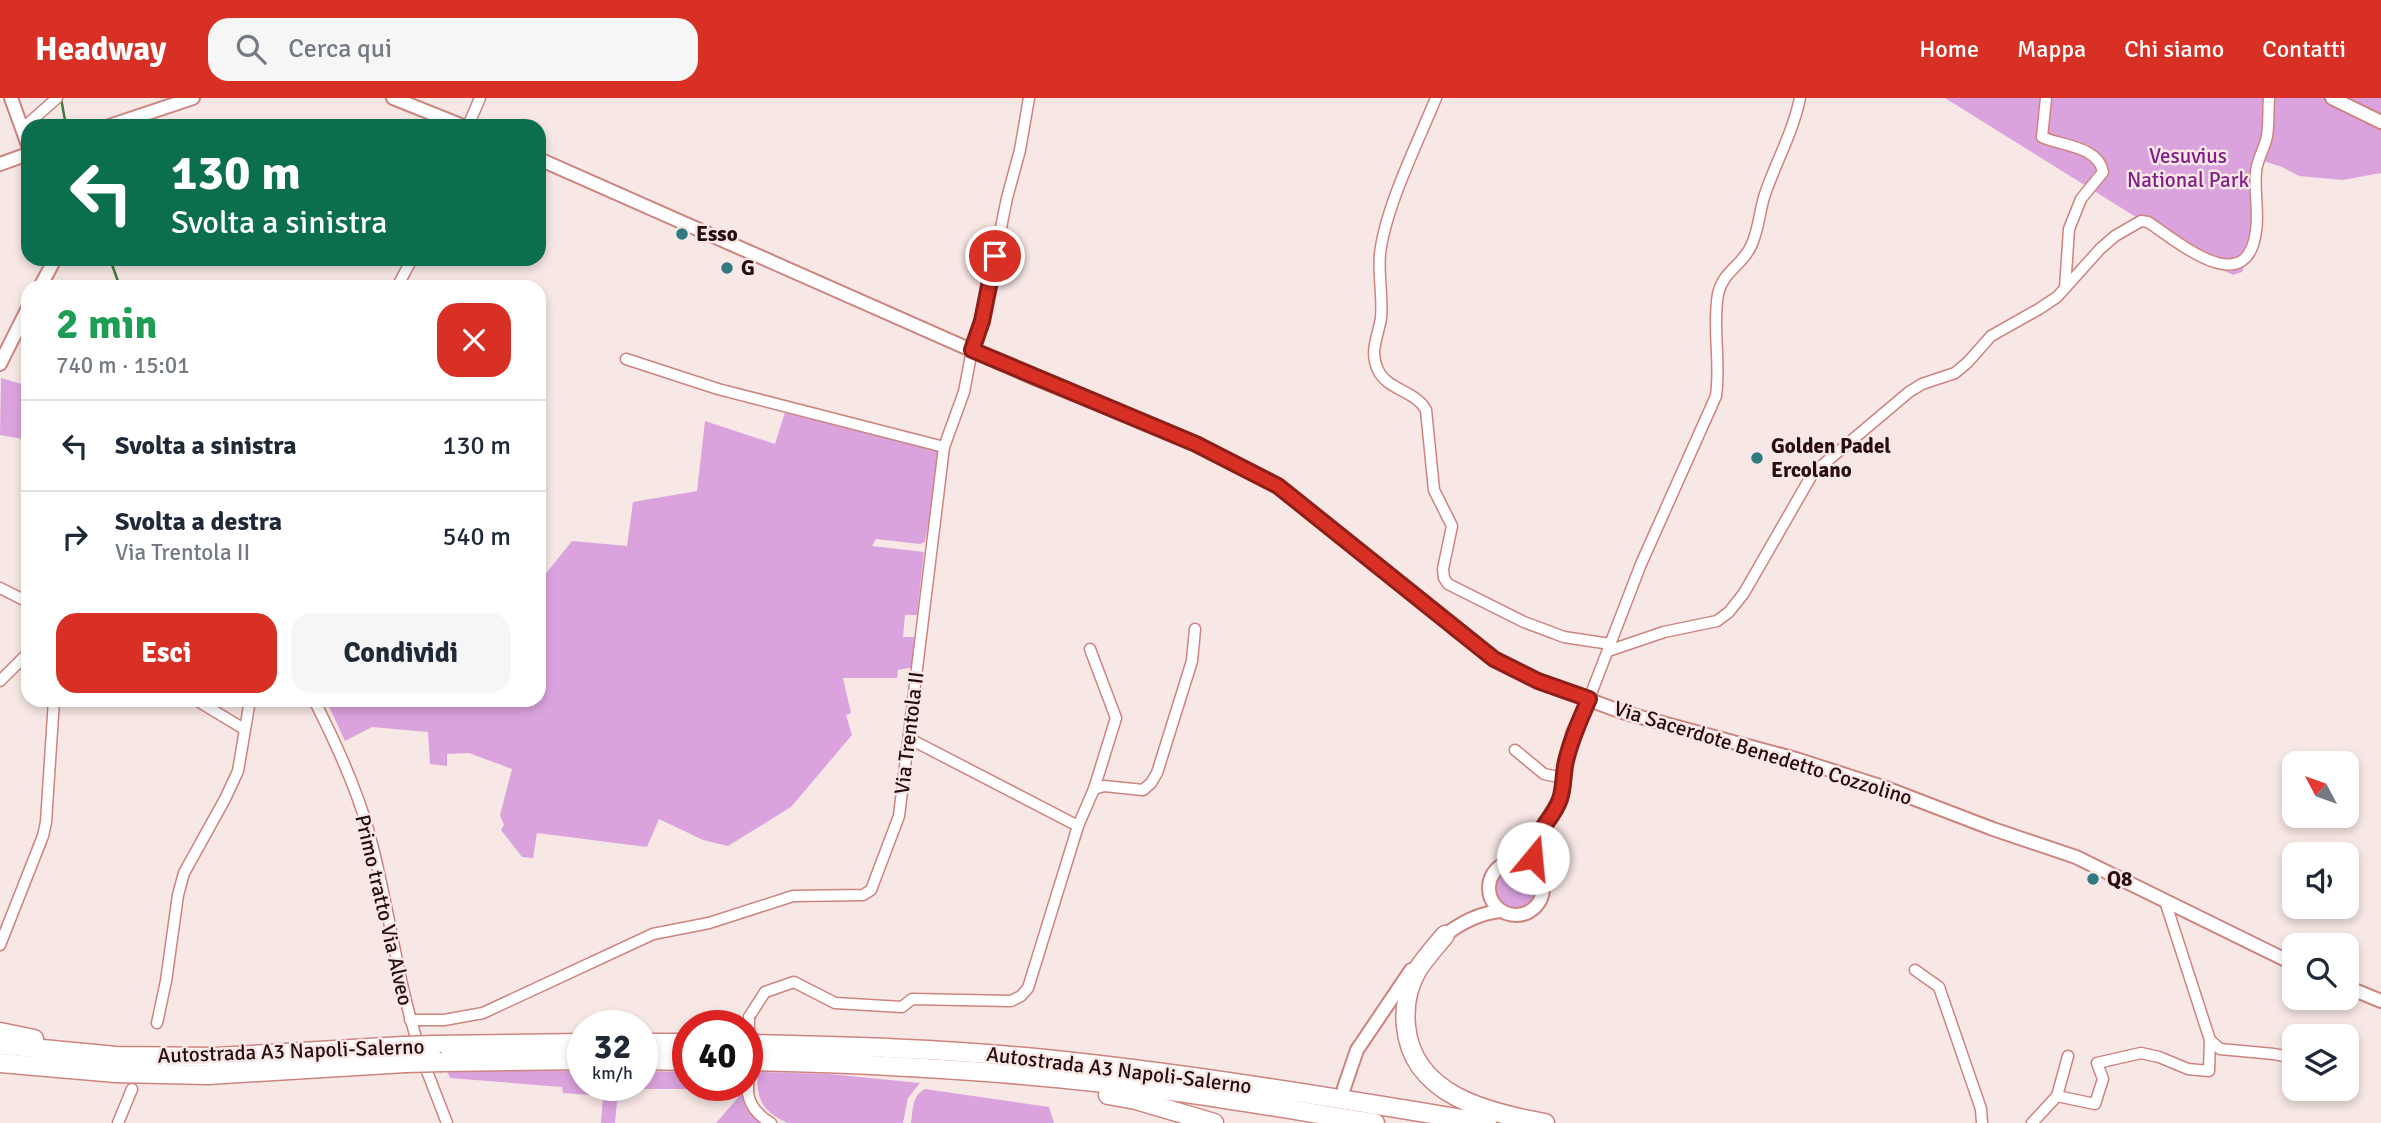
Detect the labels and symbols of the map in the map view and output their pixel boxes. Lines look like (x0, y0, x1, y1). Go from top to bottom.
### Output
park label: Vesuvius National Park (2127, 143, 2249, 193)
place label: Esso (696, 221, 738, 247)
marker: Esso (674, 226, 690, 242)
pin (965, 226, 1025, 286)
place label: G (741, 255, 755, 281)
marker: G (719, 260, 735, 276)
place label: Golden Padel Ercolano (1771, 433, 1891, 483)
marker: Golden Padel Ercolano (1749, 450, 1765, 466)
street label: Via Trentola II (889, 670, 929, 796)
street label: Via Sacerdote Benedetto Cozzolino (1611, 695, 1915, 811)
north arrow (2282, 751, 2359, 828)
street label: Primo tratto Via Alveo (349, 812, 419, 1008)
position arrow (1496, 821, 1570, 895)
place label: Q8 (2107, 866, 2132, 892)
marker: Q8 (2085, 871, 2101, 887)
speed limit sign: 40 (672, 1010, 763, 1101)
street label: Autostrada A3 Napoli-Salerno (157, 1033, 425, 1069)
street label: Autostrada A3 Napoli-Salerno (985, 1041, 1253, 1099)

